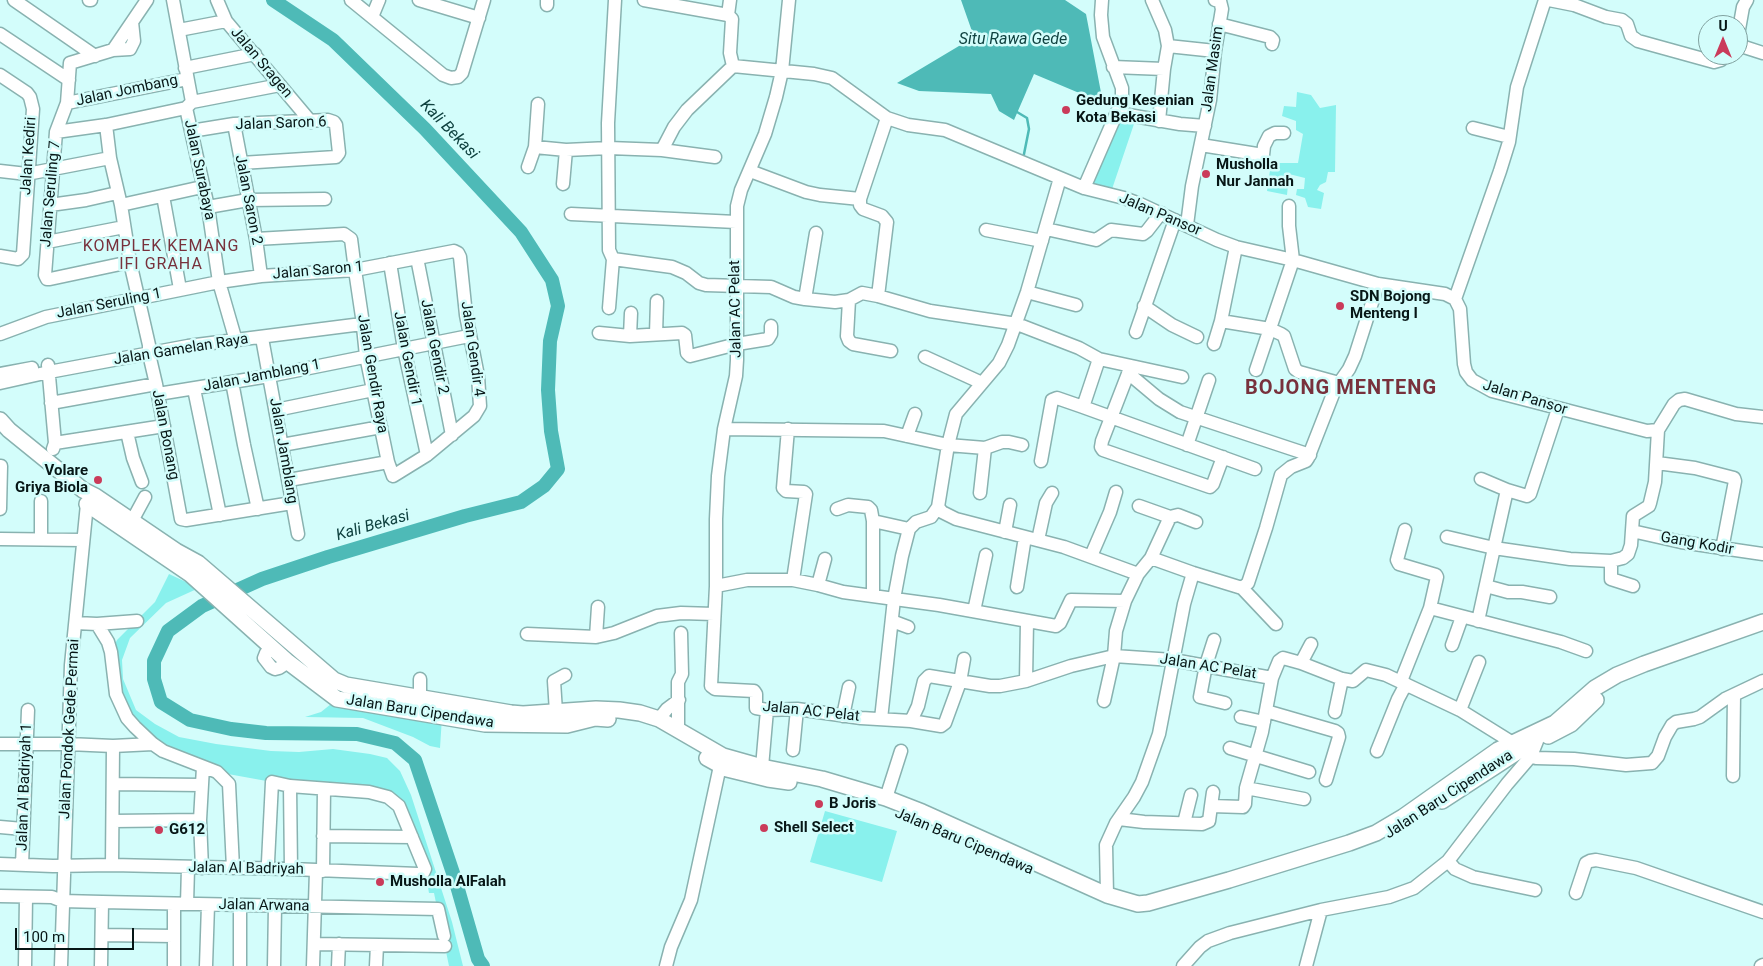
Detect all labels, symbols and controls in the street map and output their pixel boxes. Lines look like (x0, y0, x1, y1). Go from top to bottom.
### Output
north arrow (1698, 15, 1748, 65)
text: U (1718, 18, 1728, 34)
street label: Jalan Sragen (226, 24, 296, 102)
street label: Jalan Masim (1198, 25, 1228, 113)
water label: Situ Rawa Gede (959, 30, 1067, 50)
street label: Jalan Jombang (74, 71, 180, 111)
place label: Gedung Kesenian Kota Bekasi (1076, 92, 1194, 127)
water label: Kali Bekasi (416, 96, 482, 164)
marker: Gedung Kesenian Kota Bekasi (1060, 104, 1072, 116)
street label: Jalan Saron 6 (235, 113, 327, 135)
street label: Jalan Kediri (17, 116, 41, 196)
street label: Jalan Surabaya (180, 118, 218, 222)
street label: Jalan Seruling 7 (37, 140, 65, 248)
street label: Jalan Saron 2 (230, 154, 266, 246)
place label: Musholla Nur Jannah (1216, 156, 1294, 191)
marker: Musholla Nur Jannah (1200, 168, 1212, 180)
street label: Jalan Pansor (1116, 190, 1204, 240)
district label: KOMPLEK KEMANG IFI GRAHA (81, 237, 241, 275)
street label: Jalan Saron 1 (272, 258, 364, 284)
street label: Jalan AC Pelat (726, 260, 746, 358)
street label: Jalan Seruling 1 (55, 285, 163, 323)
place label: SDN Bojong Menteng I (1350, 288, 1431, 323)
street label: Jalan Gendir 2 (416, 298, 452, 396)
street label: Jalan Gendir 4 (456, 300, 488, 398)
marker: SDN Bojong Menteng I (1334, 300, 1346, 312)
street label: Jalan Gendir 1 (389, 310, 425, 408)
street label: Jalan Gendir Raya (353, 313, 391, 435)
street label: Jalan Gamelan Raya (112, 330, 250, 370)
street label: Jalan Jamblang 1 (202, 356, 322, 396)
district label: BOJONG MENTENG (1243, 377, 1439, 401)
street label: Jalan Pansor (1481, 377, 1569, 419)
street label: Jalan Bonang (147, 388, 183, 482)
street label: Jalan Jamblang (265, 397, 301, 505)
place label: Volare Griya Biola (15, 462, 88, 497)
marker: Volare Griya Biola (92, 474, 104, 486)
water label: Kali Bekasi (334, 506, 412, 546)
street label: Gang Kodir (1659, 529, 1735, 559)
street label: Jalan Pondok Gede Permai (56, 638, 84, 820)
street label: Jalan AC Pelat (1158, 650, 1258, 684)
street label: Jalan Baru Cipendawa (345, 691, 495, 733)
street label: Jalan AC Pelat (762, 698, 860, 726)
street label: Jalan Al Badriyah 1 (14, 723, 36, 851)
street label: Jalan Baru Cipendawa (1382, 747, 1516, 843)
place label: B Joris (829, 795, 876, 813)
marker: B Joris (813, 798, 825, 810)
street label: Jalan Baru Cipendawa (892, 805, 1036, 879)
place label: Shell Select (774, 819, 854, 837)
place label: G612 (169, 821, 205, 839)
marker: Shell Select (758, 822, 770, 834)
marker: G612 (153, 824, 165, 836)
street label: Jalan Al Badriyah (188, 859, 304, 879)
place label: Musholla AlFalah (390, 873, 506, 891)
marker: Musholla AlFalah (374, 876, 386, 888)
street label: Jalan Arwana (218, 896, 310, 916)
scale bar (18, 918, 136, 950)
text: 100 m (23, 928, 65, 946)

